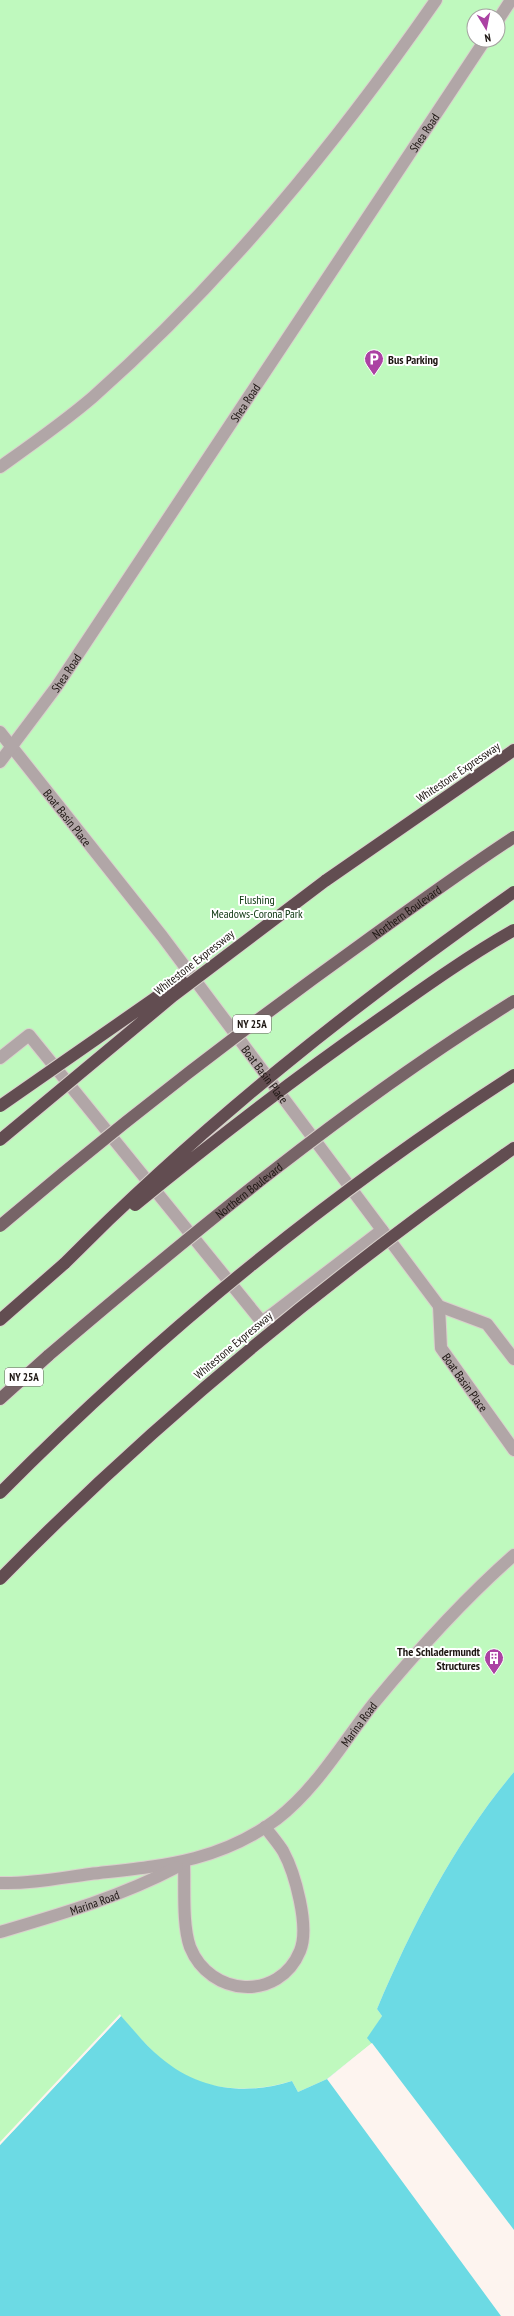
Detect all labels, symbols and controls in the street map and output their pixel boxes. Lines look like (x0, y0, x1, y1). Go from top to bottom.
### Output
north arrow (466, 8, 506, 48)
text: N (484, 30, 492, 45)
street label: Shea Road (406, 110, 442, 155)
parking icon: Bus Parking (363, 348, 385, 376)
place label: Bus Parking (388, 352, 438, 367)
street label: Shea Road (227, 380, 263, 425)
street label: Shea Road (48, 650, 84, 695)
street label: Whitestone Expressway (413, 738, 503, 805)
street label: Boat Basin Place (41, 786, 95, 849)
street label: Northern Boulevard (369, 882, 444, 941)
park label: Flushing Meadows-Corona Park (211, 892, 303, 921)
street label: Whitestone Expressway (151, 926, 237, 998)
road number: NY 25A (233, 1015, 271, 1033)
street label: Boat Basin Place (239, 1042, 292, 1106)
street label: Northern Boulevard (212, 1159, 285, 1221)
street label: Whitestone Expressway (191, 1308, 275, 1382)
street label: Boat Basin Place (439, 1350, 491, 1414)
road number: NY 25A (5, 1368, 43, 1386)
place label: The Schladermundt Structures (397, 1644, 481, 1673)
building icon: The Schladermundt Structures (483, 1647, 505, 1675)
street label: Marina Road (337, 1698, 380, 1749)
street label: Marina Road (68, 1886, 121, 1918)

